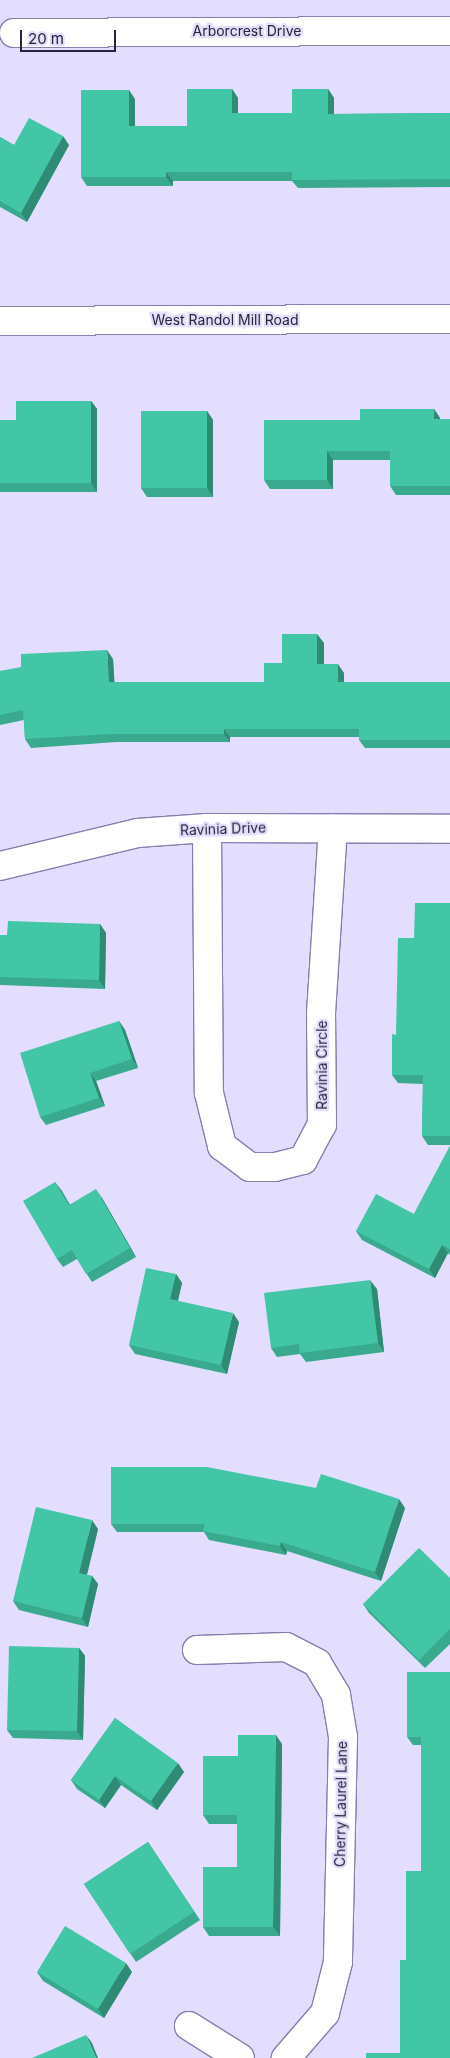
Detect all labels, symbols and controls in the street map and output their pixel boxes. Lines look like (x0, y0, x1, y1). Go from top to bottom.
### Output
scale bar (22, 20, 119, 52)
street label: Arborcrest Drive (193, 23, 301, 39)
text: 20 m (28, 29, 64, 48)
street label: West Randol Mill Road (151, 312, 299, 328)
street label: Ravinia Drive (180, 819, 266, 839)
street label: Ravinia Circle (314, 1020, 330, 1110)
street label: Cherry Laurel Lane (331, 1741, 351, 1867)

